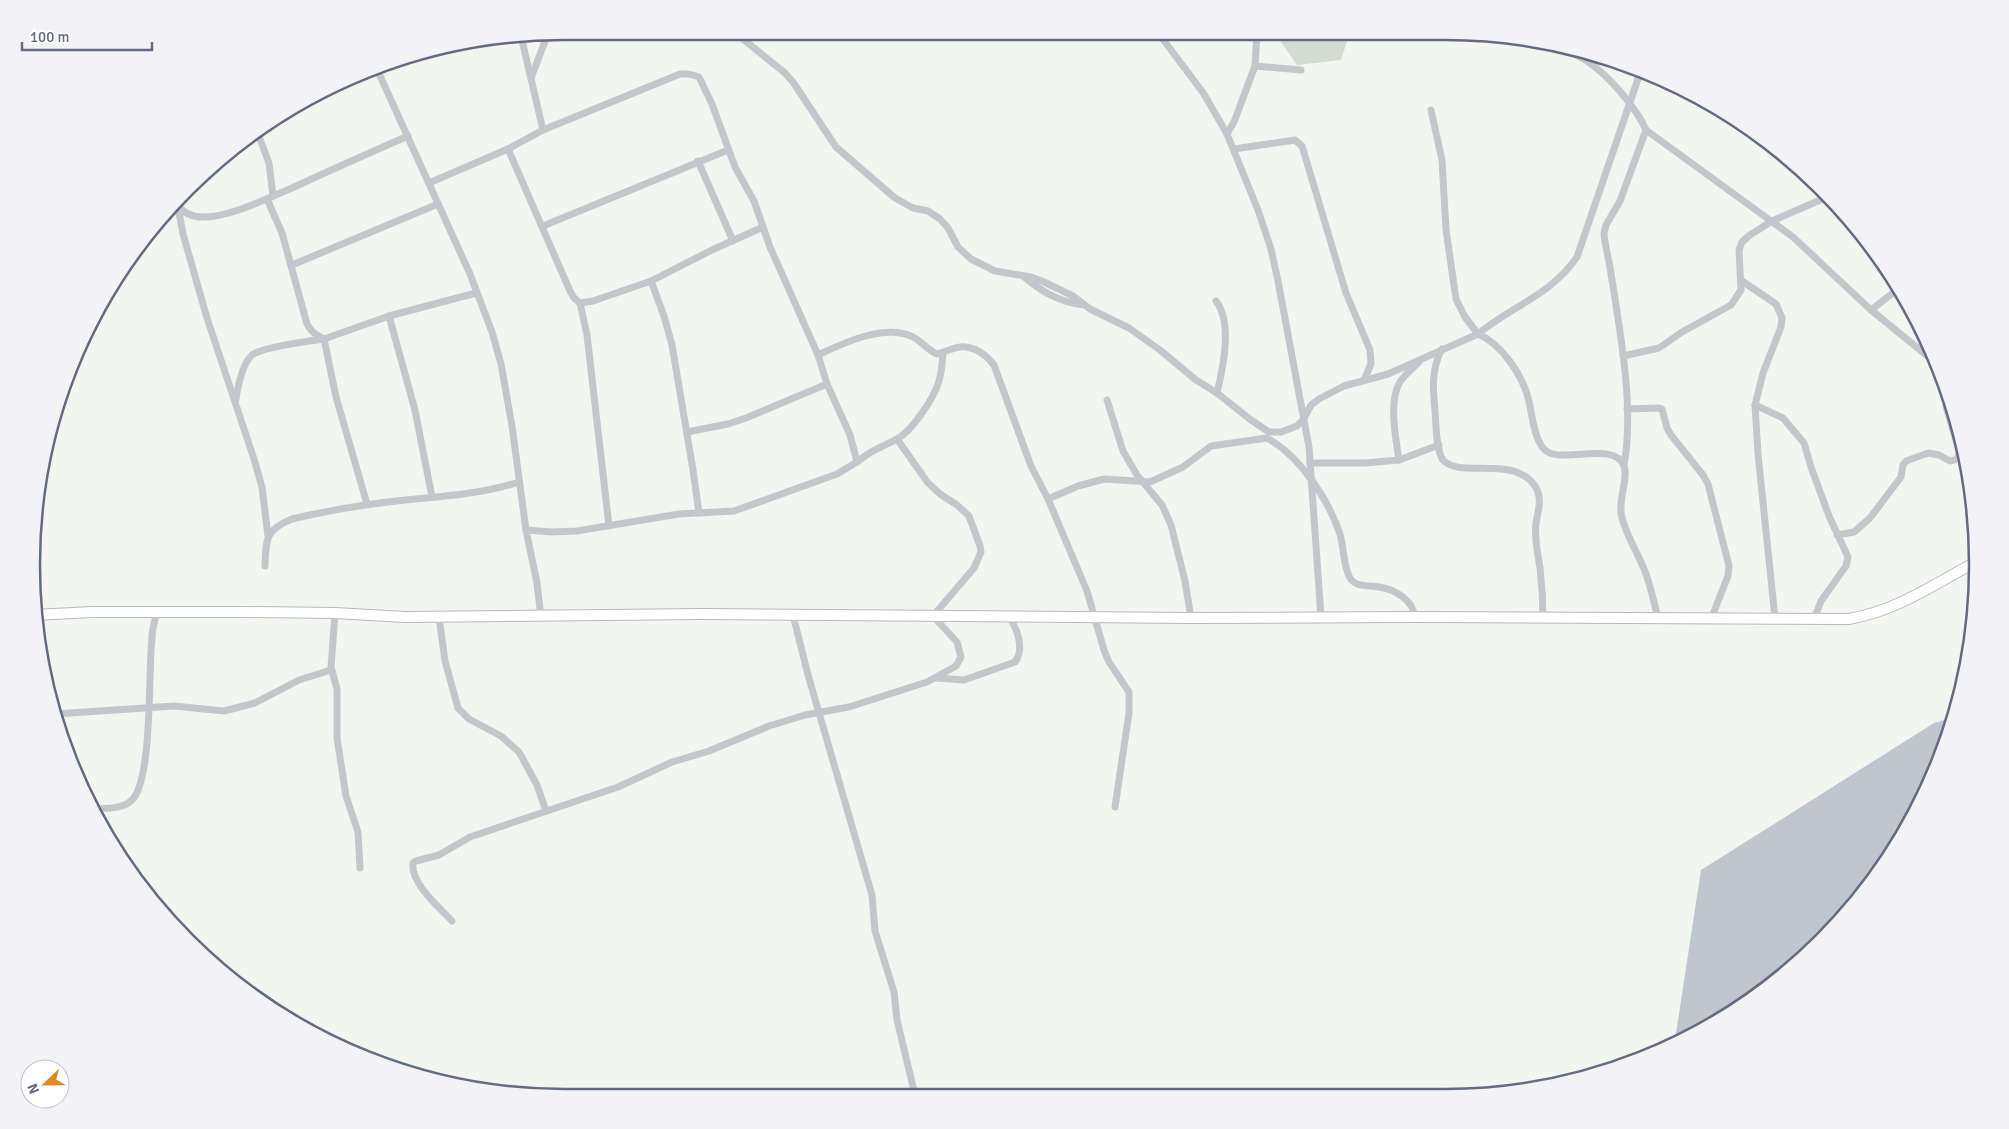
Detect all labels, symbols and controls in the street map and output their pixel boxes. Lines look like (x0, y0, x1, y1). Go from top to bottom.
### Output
scale bar (22, 20, 152, 52)
text: 100 m (30, 28, 70, 46)
north arrow (20, 1059, 70, 1109)
text: N (24, 1081, 43, 1096)

